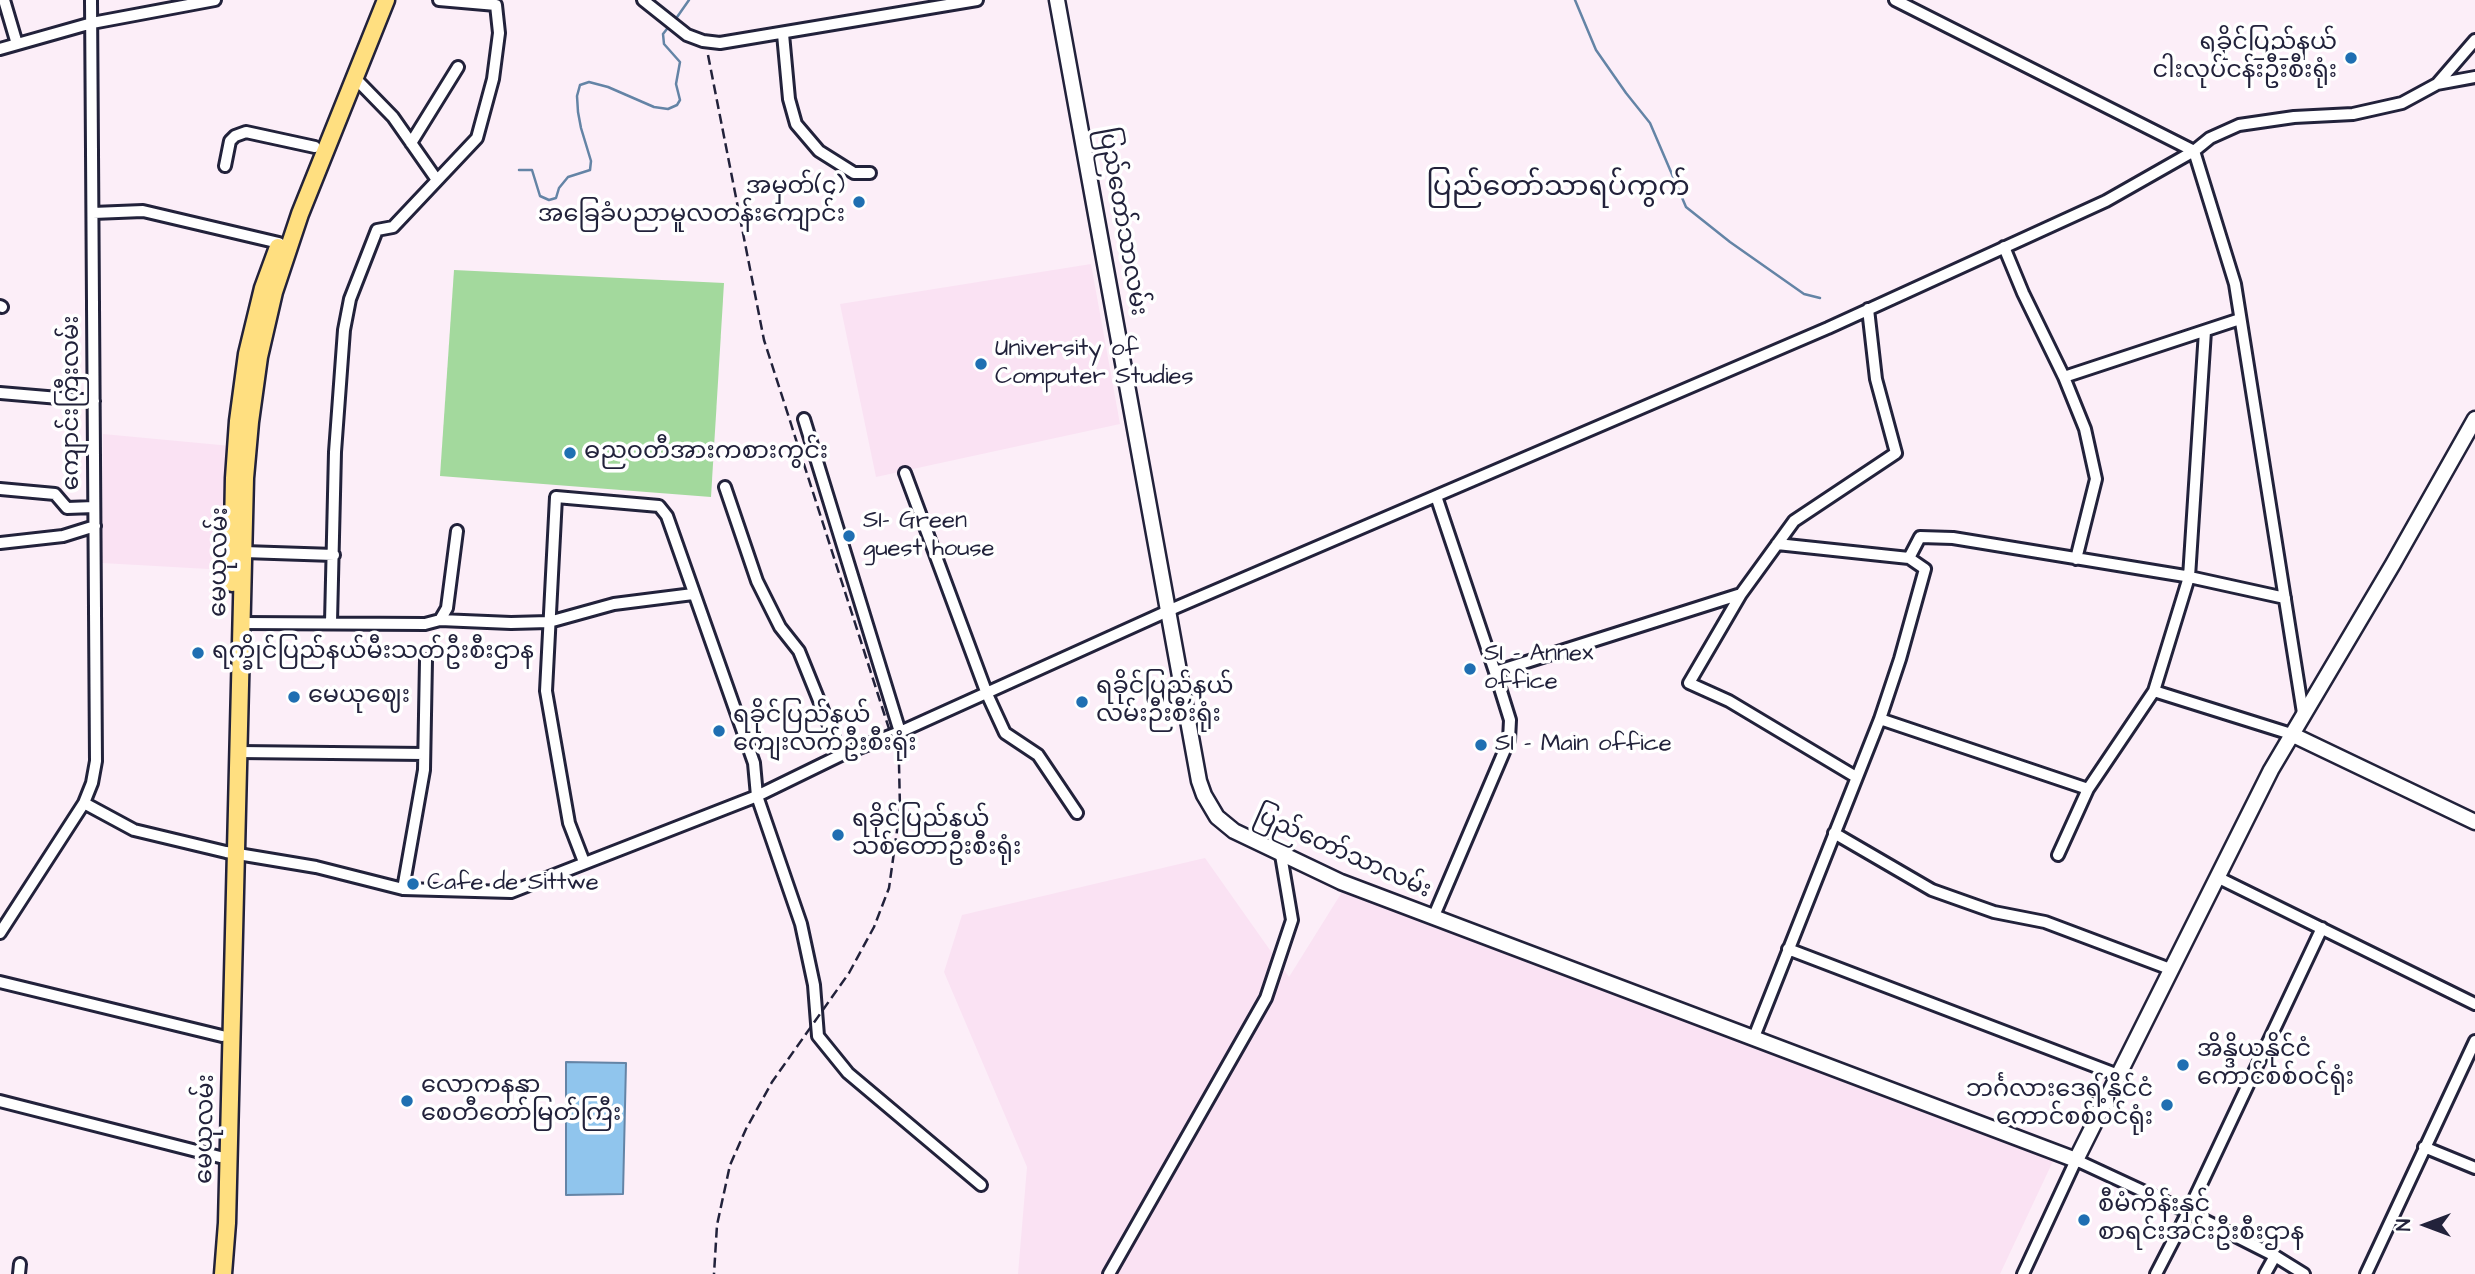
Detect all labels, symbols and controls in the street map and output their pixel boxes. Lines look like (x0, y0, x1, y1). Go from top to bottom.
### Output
place label: ရခိုင်ပြည်နယ် ငါးလုပ်ငန်းဦးစီးရုံး (2153, 30, 2337, 86)
marker: ရခိုင်ပြည်နယ် ငါးလုပ်ငန်းဦးစီးရုံး (2343, 50, 2359, 66)
street label: ပြည်တော်သာလမ်း (1090, 126, 1152, 318)
district label: ပြည်တော်သာရပ်ကွက် (1426, 172, 1690, 206)
place label: အမှတ်(၄) အခြေခံပညာမူလတန်းကျောင်း (538, 174, 845, 230)
marker: အမှတ်(၄) အခြေခံပညာမူလတန်းကျောင်း (851, 194, 867, 210)
street label: ကျောင်းကြီးလမ်း (59, 315, 87, 491)
place label: University of Computer Studies (995, 336, 1194, 392)
marker: University of Computer Studies (973, 356, 989, 372)
place label: ဓညဝတီအားကစားကွင်း (584, 439, 828, 467)
marker: ဓညဝတီအားကစားကွင်း (562, 445, 578, 461)
street label: မေယုလမ်း (206, 507, 236, 617)
place label: SI- Green guest house (863, 508, 995, 564)
marker: SI- Green guest house (841, 528, 857, 544)
place label: ရက္ခိုင်ပြည်နယ်မီးသတ်ဦးစီးဌာန (212, 639, 534, 667)
place label: SI - Annex office (1484, 641, 1593, 697)
marker: ရက္ခိုင်ပြည်နယ်မီးသတ်ဦးစီးဌာန (190, 645, 206, 661)
marker: SI - Annex office (1462, 661, 1478, 677)
place label: ရခိုင်ပြည်နယ် လမ်းဉီးစီးရုံး (1096, 674, 1233, 730)
place label: မေယုဈေး (308, 683, 410, 711)
marker: မေယုဈေး (286, 689, 302, 705)
marker: ရခိုင်ပြည်နယ် လမ်းဉီးစီးရုံး (1074, 694, 1090, 710)
place label: ရခိုင်ပြည်နယ် ကျေးလက်ဦးစီးရုံး (733, 703, 917, 759)
marker: ရခိုင်ပြည်နယ် ကျေးလက်ဦးစီးရုံး (711, 723, 727, 739)
place label: SI - Main office (1495, 731, 1672, 759)
marker: SI - Main office (1473, 737, 1489, 753)
street label: ပြည်တော်သာလမ်း (1249, 802, 1435, 906)
place label: ရခိုင်ပြည်နယ် သစ်တောဦးစီးရုံး (852, 807, 1021, 863)
marker: ရခိုင်ပြည်နယ် သစ်တောဦးစီးရုံး (830, 827, 846, 843)
place label: Cafe de Sittwe (427, 870, 599, 898)
marker: Cafe de Sittwe (405, 876, 421, 892)
place label: အိန္ဒိယနိုင်ငံ ကောင်စစ်ဝင်ရုံး (2197, 1037, 2354, 1093)
marker: အိန္ဒိယနိုင်ငံ ကောင်စစ်ဝင်ရုံး (2175, 1057, 2191, 1073)
place label: လောကနန္ဒာ စေတီတော်မြတ်ကြီး (421, 1073, 621, 1129)
street label: မေယုလမ်း (192, 1074, 222, 1184)
place label: ဘင်္ဂလားဒေရှ့်နိုင်ငံ ကောင်စစ်ဝင်ရုံး (1966, 1077, 2153, 1133)
marker: လောကနန္ဒာ စေတီတော်မြတ်ကြီး (399, 1093, 415, 1109)
marker: ဘင်္ဂလားဒေရှ့်နိုင်ငံ ကောင်စစ်ဝင်ရုံး (2159, 1097, 2175, 1113)
north arrow (2391, 1190, 2461, 1260)
place label: စီမံကိန်းနှင့် စာရင်းအင်းဦးစီးဌာန (2098, 1192, 2304, 1248)
marker: စီမံကိန်းနှင့် စာရင်းအင်းဦးစီးဌာန (2076, 1212, 2092, 1228)
text: N (2391, 1219, 2418, 1231)

